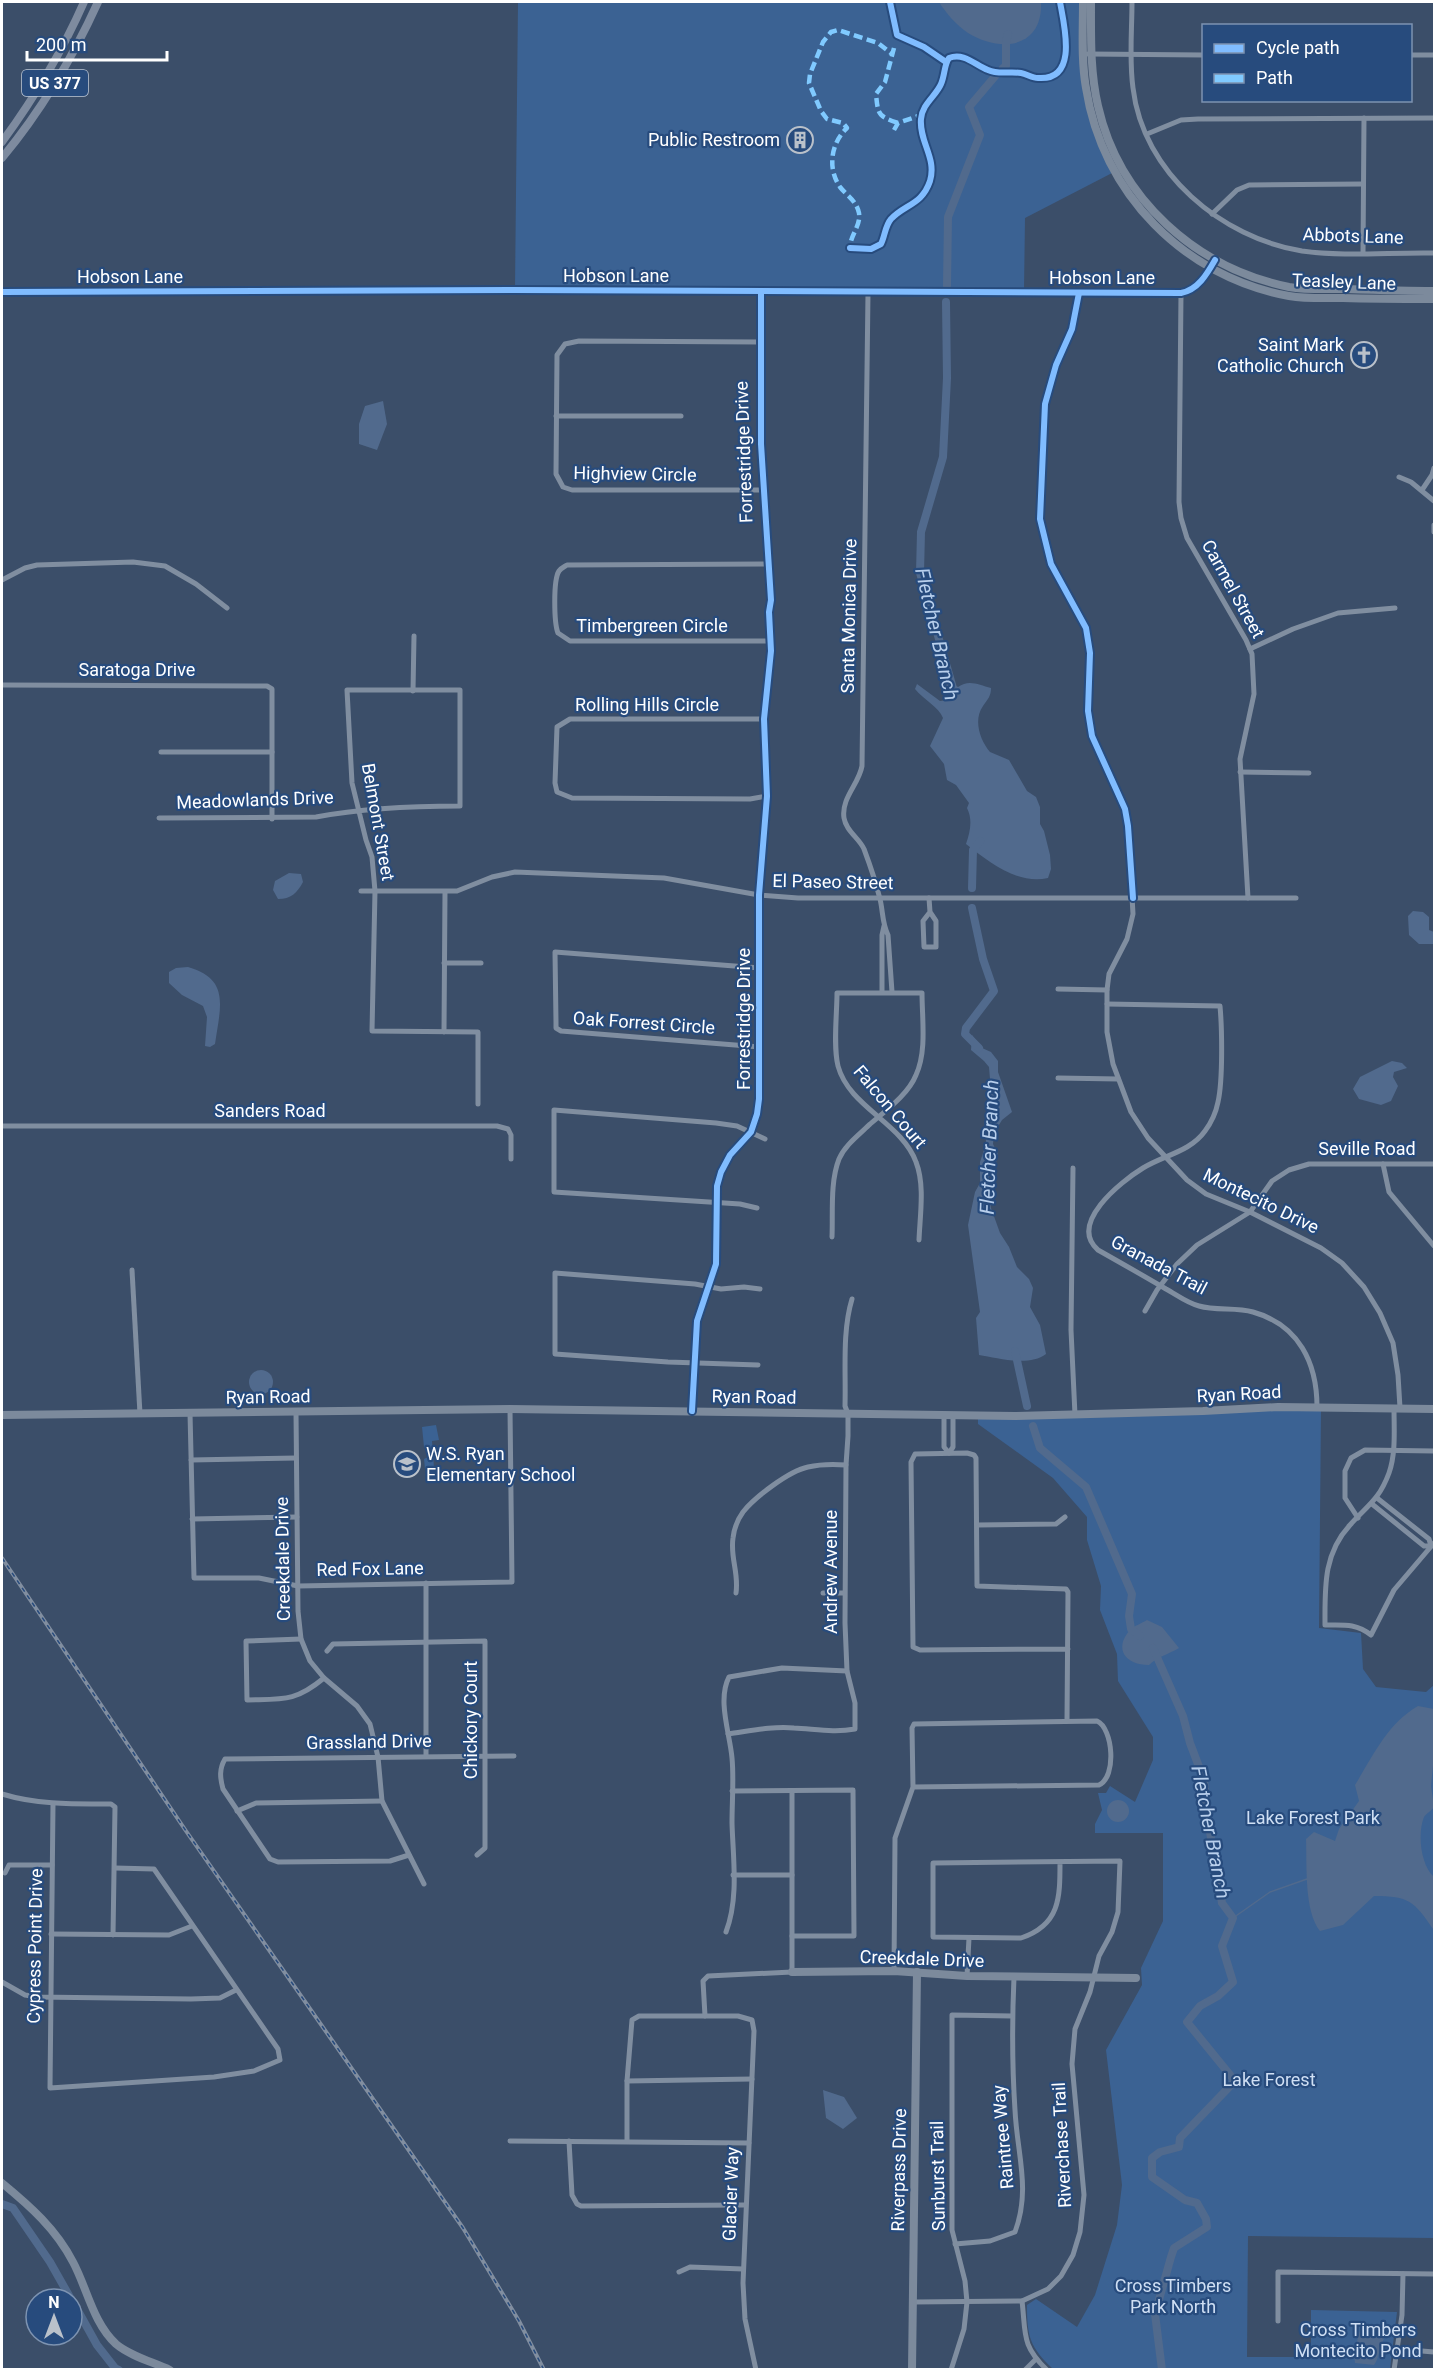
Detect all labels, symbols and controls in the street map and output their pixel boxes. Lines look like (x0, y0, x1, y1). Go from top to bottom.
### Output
scale bar (27, 24, 166, 62)
legend (1202, 24, 1412, 102)
text: 200 m (36, 34, 87, 55)
text: Cycle path (1256, 37, 1340, 58)
text: Path (1256, 67, 1293, 88)
road number: US 377 (22, 70, 88, 96)
building icon: Public Restroom (785, 125, 815, 155)
place label: Public Restroom (648, 129, 780, 150)
street label: Abbots Lane (1302, 223, 1404, 248)
street label: Hobson Lane (563, 265, 669, 286)
street label: Hobson Lane (77, 266, 183, 287)
street label: Hobson Lane (1049, 267, 1155, 288)
street label: Teasley Lane (1292, 269, 1396, 294)
place label: Saint Mark Catholic Church (1217, 334, 1345, 376)
church icon: Saint Mark Catholic Church (1349, 340, 1379, 370)
street label: Forrestridge Drive (731, 381, 756, 523)
street label: Highview Circle (573, 462, 697, 485)
street label: Carmel Street (1198, 536, 1269, 642)
street label: Santa Monica Drive (837, 538, 860, 694)
water label: Fletcher Branch (910, 566, 964, 702)
street label: Timbergreen Circle (576, 615, 728, 636)
street label: Saratoga Drive (79, 659, 195, 680)
street label: Rolling Hills Circle (575, 694, 719, 715)
street label: Belmont Street (358, 762, 399, 882)
street label: Meadowlands Drive (176, 786, 334, 813)
street label: El Paseo Street (772, 870, 894, 893)
street label: Forrestridge Drive (733, 948, 754, 1090)
street label: Oak Forrest Circle (572, 1007, 716, 1038)
street label: Falcon Court (849, 1061, 931, 1153)
water label: Fletcher Branch (975, 1079, 1003, 1215)
street label: Sanders Road (214, 1100, 326, 1121)
street label: Seville Road (1318, 1138, 1416, 1159)
street label: Montecito Drive (1200, 1163, 1322, 1238)
street label: Granada Trail (1108, 1230, 1211, 1299)
street label: Ryan Road (1196, 1381, 1282, 1406)
street label: Ryan Road (225, 1385, 311, 1408)
street label: Ryan Road (711, 1385, 797, 1408)
place label: W.S. Ryan Elementary School (426, 1443, 575, 1485)
school or university icon: W.S. Ryan Elementary School (392, 1449, 422, 1479)
street label: Creekdale Drive (271, 1497, 294, 1621)
street label: Andrew Avenue (820, 1510, 841, 1634)
street label: Red Fox Lane (316, 1557, 424, 1580)
street label: Chickory Court (460, 1661, 481, 1779)
street label: Grassland Drive (306, 1730, 432, 1753)
water label: Fletcher Branch (1186, 1763, 1236, 1901)
park label: Lake Forest Park (1246, 1807, 1381, 1828)
street label: Cypress Point Drive (23, 1868, 46, 2024)
street label: Creekdale Drive (859, 1946, 985, 1971)
park label: Lake Forest (1222, 2069, 1316, 2090)
street label: Riverchase Trail (1048, 2082, 1075, 2208)
street label: Raintree Way (987, 2084, 1018, 2190)
street label: Riverpass Drive (887, 2108, 910, 2232)
street label: Sunburst Trail (926, 2121, 949, 2231)
street label: Glacier Way (718, 2146, 743, 2241)
park label: Cross Timbers Park North (1115, 2275, 1231, 2317)
north arrow (24, 2287, 84, 2347)
text: N (48, 2293, 60, 2312)
park label: Cross Timbers Montecito Pond (1294, 2319, 1422, 2361)

